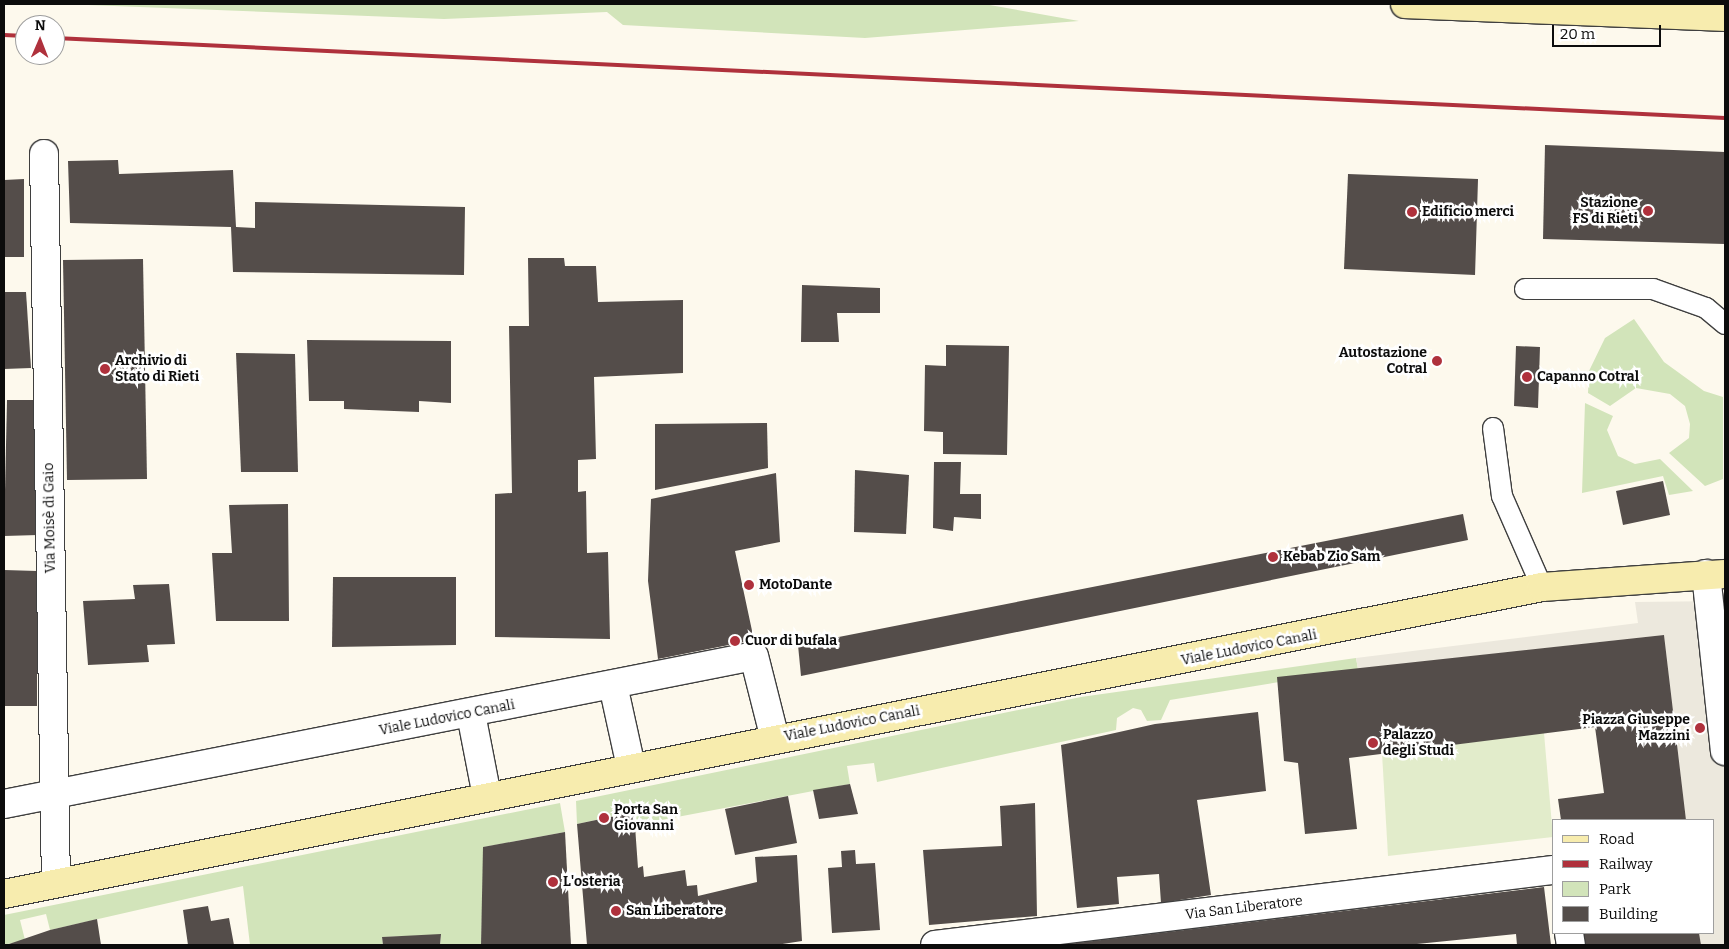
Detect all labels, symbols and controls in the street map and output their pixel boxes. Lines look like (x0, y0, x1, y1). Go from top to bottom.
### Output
north arrow (15, 15, 65, 65)
scale bar (1554, 15, 1663, 47)
text: N (35, 17, 46, 34)
text: 20 m (1560, 25, 1595, 43)
place label: Stazione FS di Rieti (1572, 195, 1638, 228)
place label: Edificio merci (1422, 204, 1514, 220)
marker: Stazione FS di Rieti (1642, 205, 1654, 217)
marker: Edificio merci (1406, 206, 1418, 218)
place label: Autostazione Cotral (1339, 345, 1427, 378)
place label: Archivio di Stato di Rieti (115, 353, 199, 386)
marker: Autostazione Cotral (1431, 355, 1443, 367)
marker: Archivio di Stato di Rieti (99, 363, 111, 375)
place label: Capanno Cotral (1537, 369, 1639, 385)
marker: Capanno Cotral (1521, 371, 1533, 383)
street label: Via Moisè di Gaio (41, 463, 59, 573)
place label: Kebab Zio Sam (1283, 549, 1380, 565)
marker: Kebab Zio Sam (1267, 551, 1279, 563)
place label: MotoDante (759, 577, 832, 593)
marker: MotoDante (743, 579, 755, 591)
street label: Viale Ludovico Canali (1180, 627, 1318, 669)
place label: Cuor di bufala (745, 633, 837, 649)
marker: Cuor di bufala (729, 635, 741, 647)
street label: Viale Ludovico Canali (378, 697, 516, 739)
street label: Viale Ludovico Canali (783, 703, 921, 745)
place label: Piazza Giuseppe Mazzini (1582, 712, 1690, 744)
marker: Piazza Giuseppe Mazzini (1694, 722, 1706, 734)
place label: Palazzo degli Studi (1383, 727, 1454, 760)
marker: Palazzo degli Studi (1367, 737, 1379, 749)
place label: Porta San Giovanni (614, 802, 678, 834)
marker: Porta San Giovanni (598, 812, 610, 824)
legend (1552, 819, 1714, 934)
text: Road (1599, 830, 1634, 848)
text: Railway (1599, 855, 1653, 873)
place label: L'osteria (563, 874, 621, 890)
marker: L'osteria (547, 876, 559, 888)
text: Park (1599, 880, 1631, 898)
street label: Via San Liberatore (1184, 892, 1304, 924)
place label: San Liberatore (626, 903, 723, 919)
marker: San Liberatore (610, 905, 622, 917)
text: Building (1599, 905, 1658, 923)

